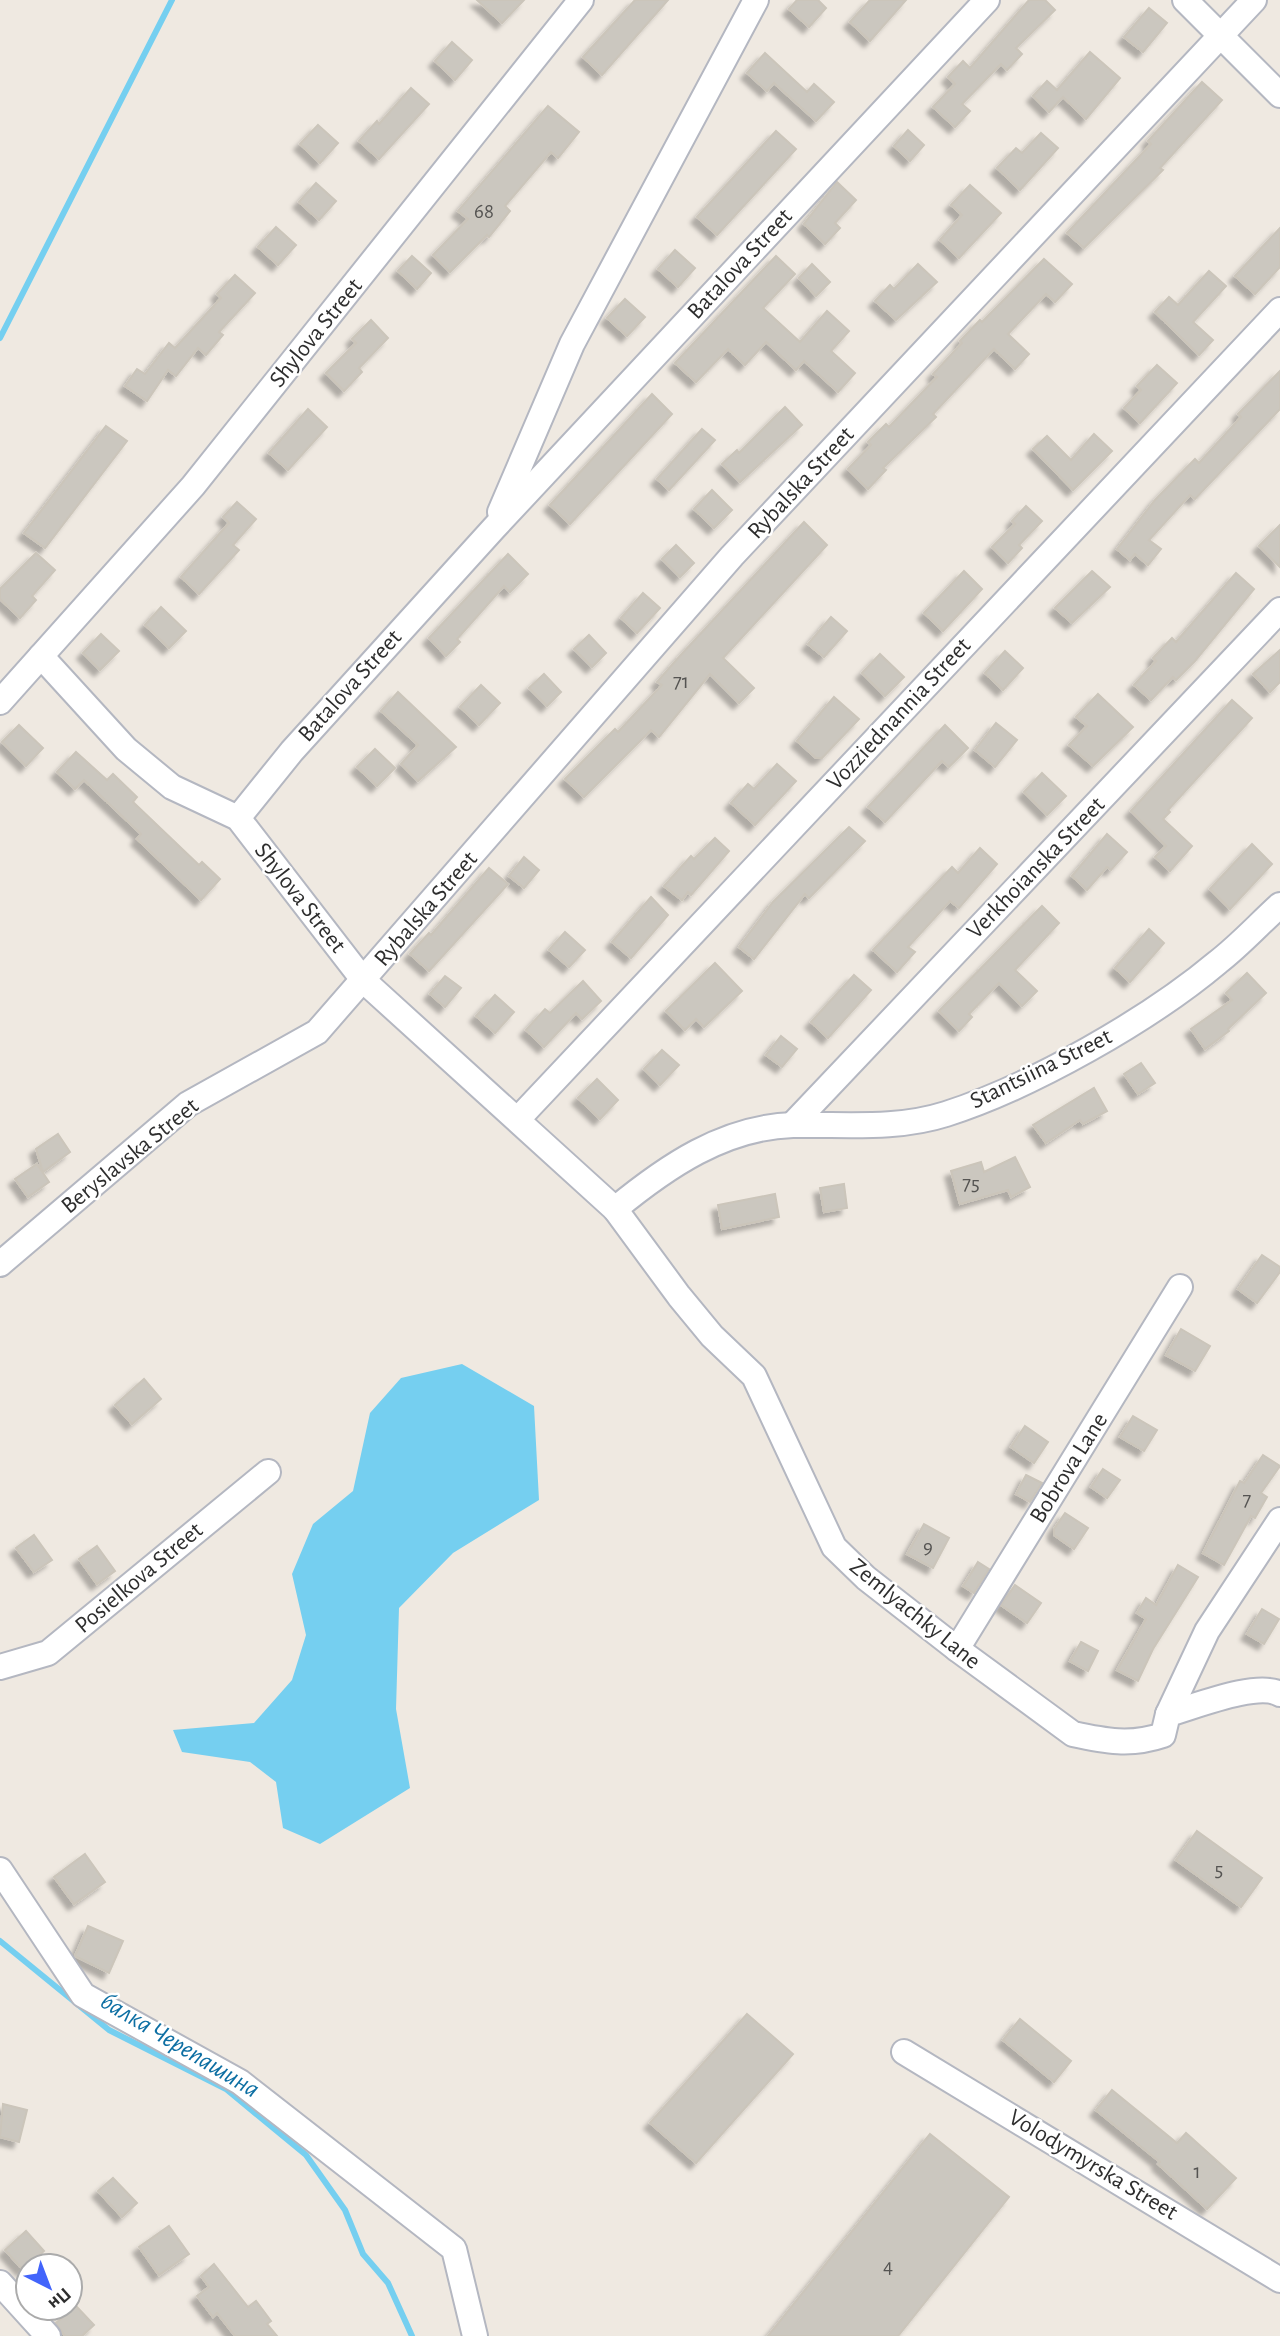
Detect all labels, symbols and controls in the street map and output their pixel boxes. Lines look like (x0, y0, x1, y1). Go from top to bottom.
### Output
house number: 68 (474, 201, 494, 222)
street label: Batalova Street (683, 204, 797, 324)
street label: Shylova Street (265, 274, 367, 392)
street label: Rybalska Street (743, 422, 859, 544)
street label: Batalova Street (294, 625, 406, 747)
street label: Vozziednannia Street (823, 633, 976, 795)
house number: 71 (673, 671, 689, 692)
street label: Verkhoianska Street (963, 792, 1110, 943)
street label: Shylova Street (250, 839, 350, 958)
street label: Rybalska Street (370, 847, 482, 971)
street label: Stantsiina Street (966, 1024, 1116, 1114)
street label: Beryslavska Street (57, 1093, 203, 1218)
house number: 75 (962, 1173, 980, 1194)
street label: Bobrova Lane (1026, 1409, 1112, 1527)
house number: 7 (1243, 1489, 1252, 1510)
street label: Posielkova Street (71, 1518, 208, 1638)
house number: 9 (923, 1536, 933, 1557)
street label: Zemlyachky Lane (845, 1554, 985, 1674)
house number: 5 (1215, 1859, 1223, 1880)
water label: балка Черепашина (96, 1988, 264, 2102)
street label: Volodymyrska Street (1004, 2105, 1182, 2225)
house number: 1 (1193, 2161, 1201, 2182)
north arrow (14, 2252, 84, 2322)
house number: 4 (883, 2256, 893, 2277)
text: Пн (44, 2284, 74, 2313)

